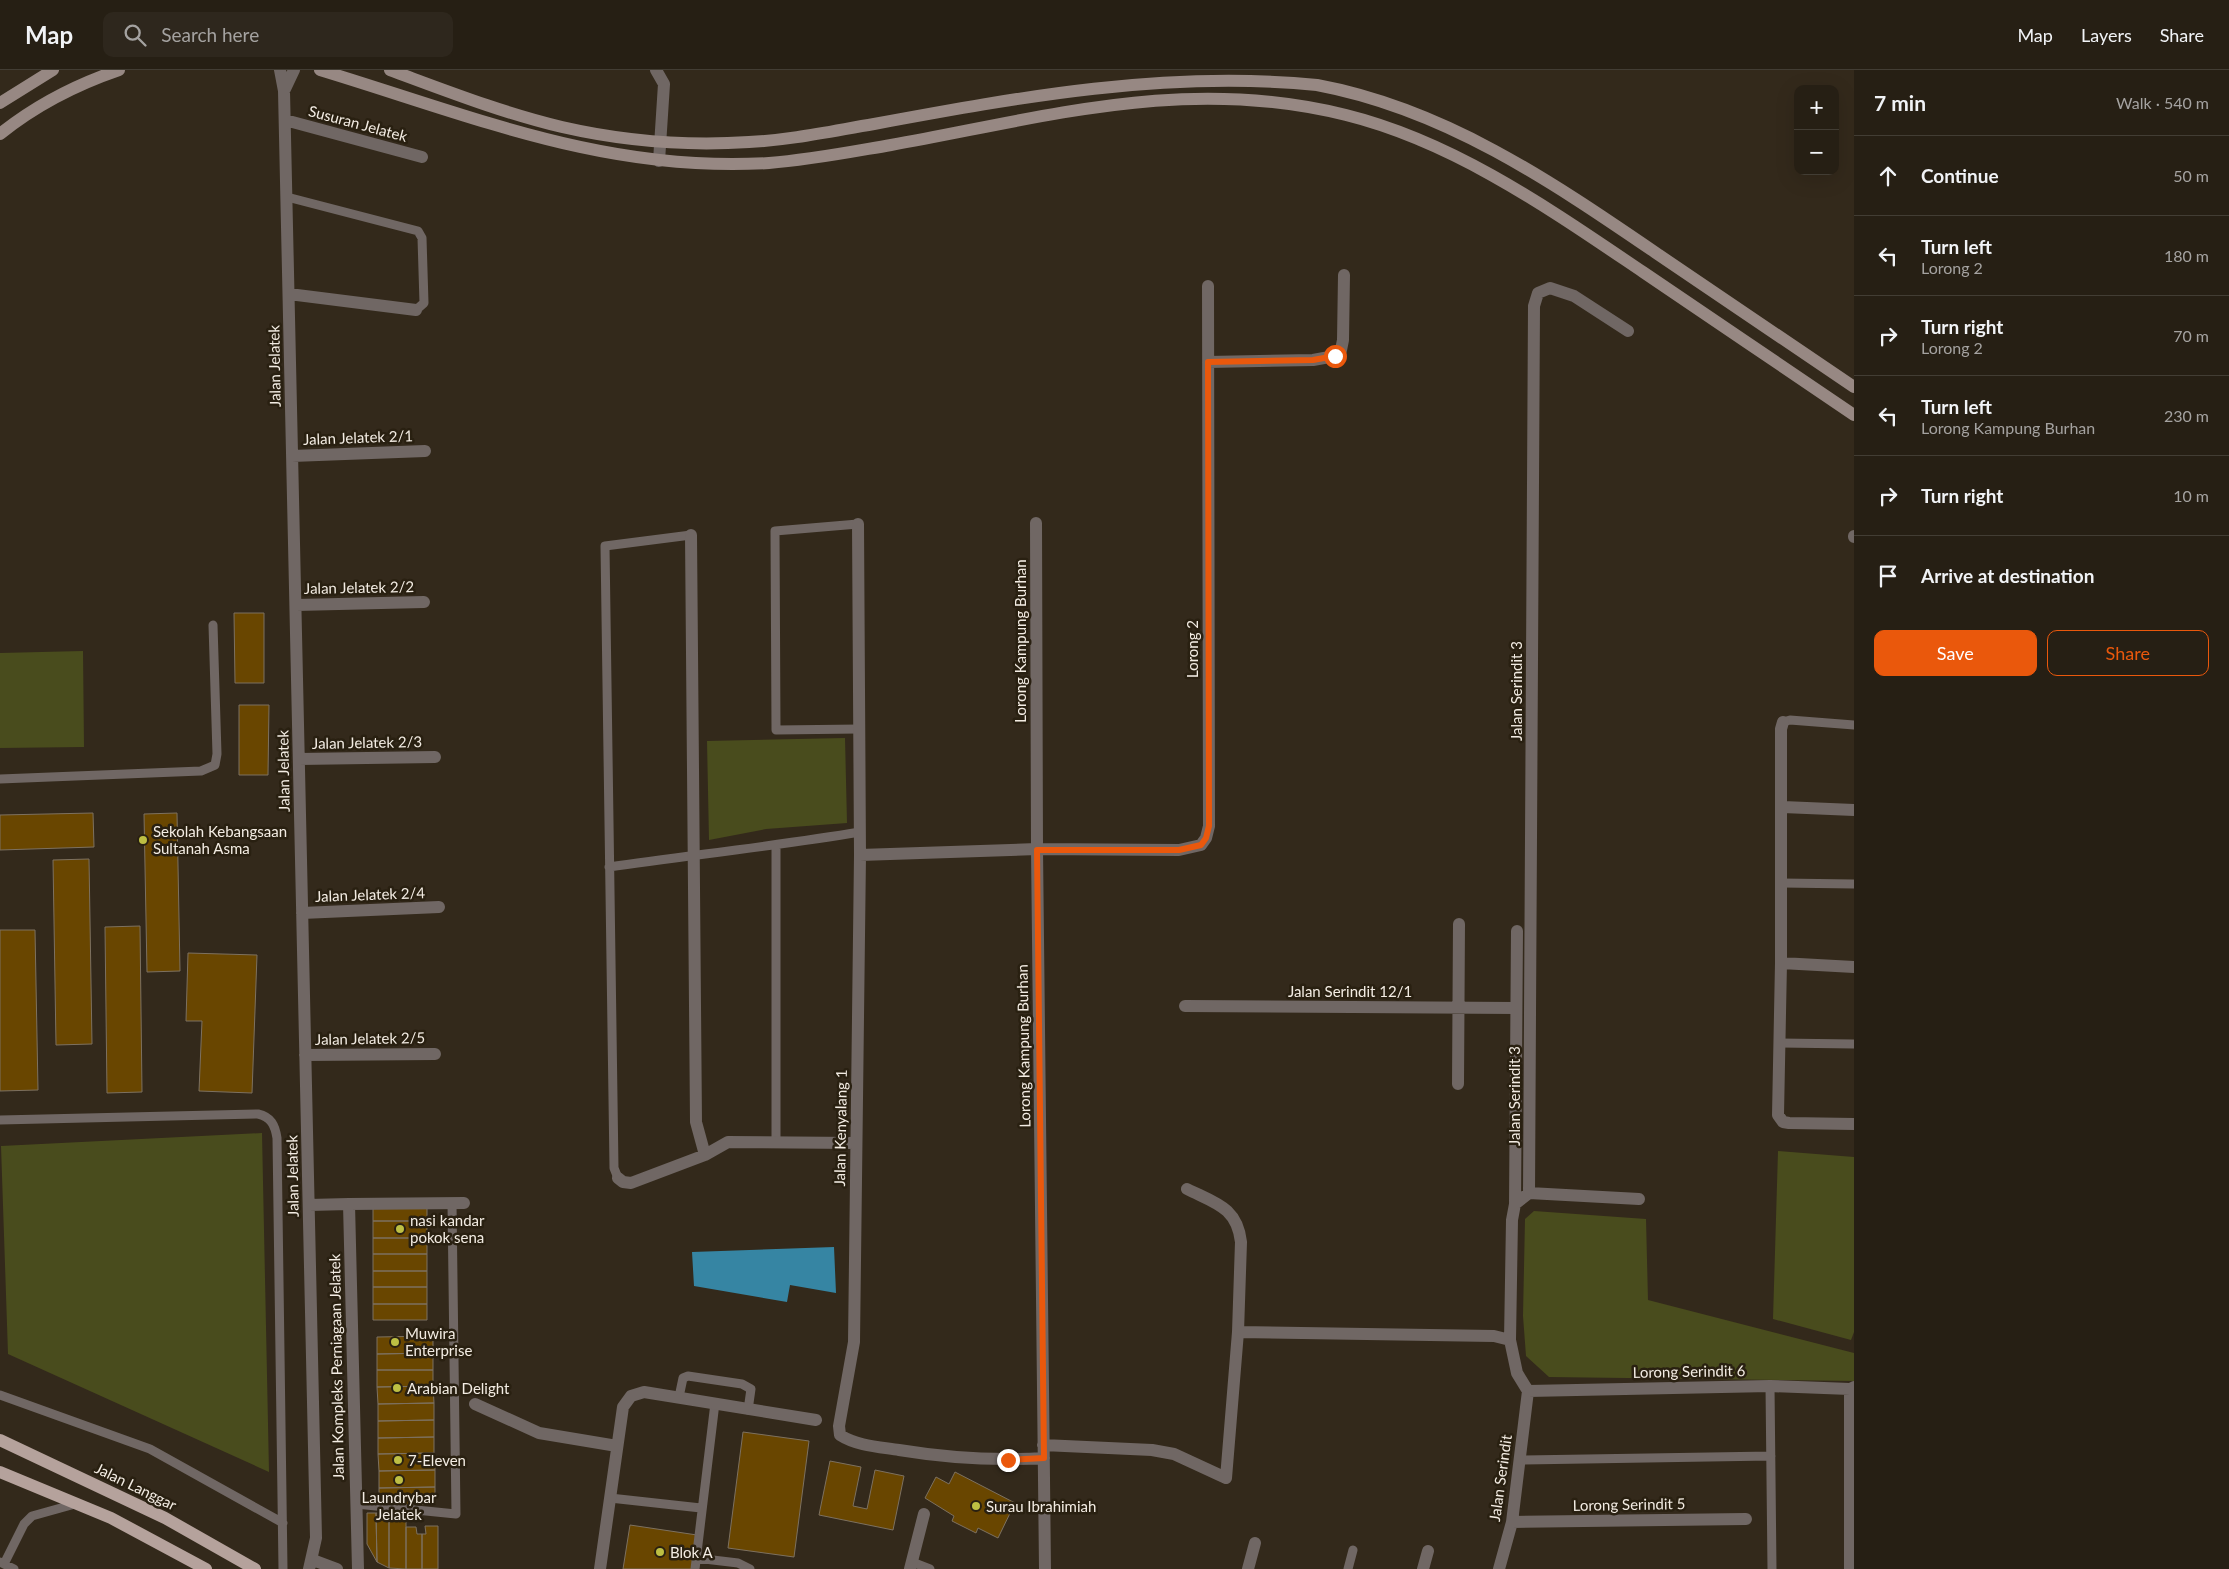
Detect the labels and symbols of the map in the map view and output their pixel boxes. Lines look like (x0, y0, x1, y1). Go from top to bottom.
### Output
street label: Susuran Jelatek (307, 101, 410, 145)
street label: Jalan Jelatek (264, 324, 284, 407)
route start (1324, 345, 1347, 368)
street label: Jalan Jelatek 2/1 (303, 426, 413, 448)
street label: Lorong Kampung Burhan (1011, 559, 1029, 723)
street label: Jalan Jelatek 2/2 (304, 577, 414, 597)
street label: Lorong 2 (1183, 620, 1201, 678)
street label: Jalan Serindit 3 (1507, 641, 1525, 741)
street label: Jalan Jelatek (273, 729, 293, 812)
street label: Jalan Jelatek 2/3 (312, 732, 422, 752)
place label: Sekolah Kebangsaan Sultanah Asma (153, 822, 287, 857)
marker: Sekolah Kebangsaan Sultanah Asma (137, 834, 149, 846)
street label: Jalan Jelatek 2/4 (315, 883, 426, 905)
street label: Lorong Kampung Burhan (1013, 964, 1033, 1128)
street label: Jalan Serindit 12/1 (1288, 982, 1412, 1000)
street label: Jalan Jelatek 2/5 (315, 1028, 425, 1048)
street label: Jalan Serindit 3 (1505, 1046, 1523, 1146)
street label: Jalan Kenyalang 1 (830, 1069, 850, 1187)
street label: Jalan Jelatek (282, 1134, 302, 1217)
place label: nasi kandar pokok sena (410, 1211, 485, 1246)
marker: nasi kandar pokok sena (394, 1223, 406, 1235)
street label: Jalan Kompleks Perniagaan Jelatek (325, 1253, 347, 1480)
place label: Muwira Enterprise (405, 1324, 472, 1359)
marker: Muwira Enterprise (389, 1336, 401, 1348)
street label: Lorong Serindit 6 (1633, 1361, 1746, 1381)
place label: Arabian Delight (407, 1379, 510, 1397)
marker: Arabian Delight (391, 1382, 403, 1394)
street label: Jalan Serindit (1485, 1433, 1515, 1523)
route end (997, 1449, 1020, 1472)
place label: 7-Eleven (408, 1451, 466, 1469)
marker: 7-Eleven (392, 1454, 404, 1466)
street label: Jalan Langgar (92, 1458, 180, 1514)
marker: Laundrybar Jelatek (393, 1474, 405, 1486)
place label: Laundrybar Jelatek (362, 1488, 437, 1523)
street label: Lorong Serindit 5 (1573, 1494, 1685, 1514)
place label: Surau Ibrahimiah (986, 1497, 1096, 1515)
marker: Surau Ibrahimiah (970, 1500, 982, 1512)
place label: Blok A (670, 1543, 714, 1561)
marker: Blok A (654, 1546, 666, 1558)

